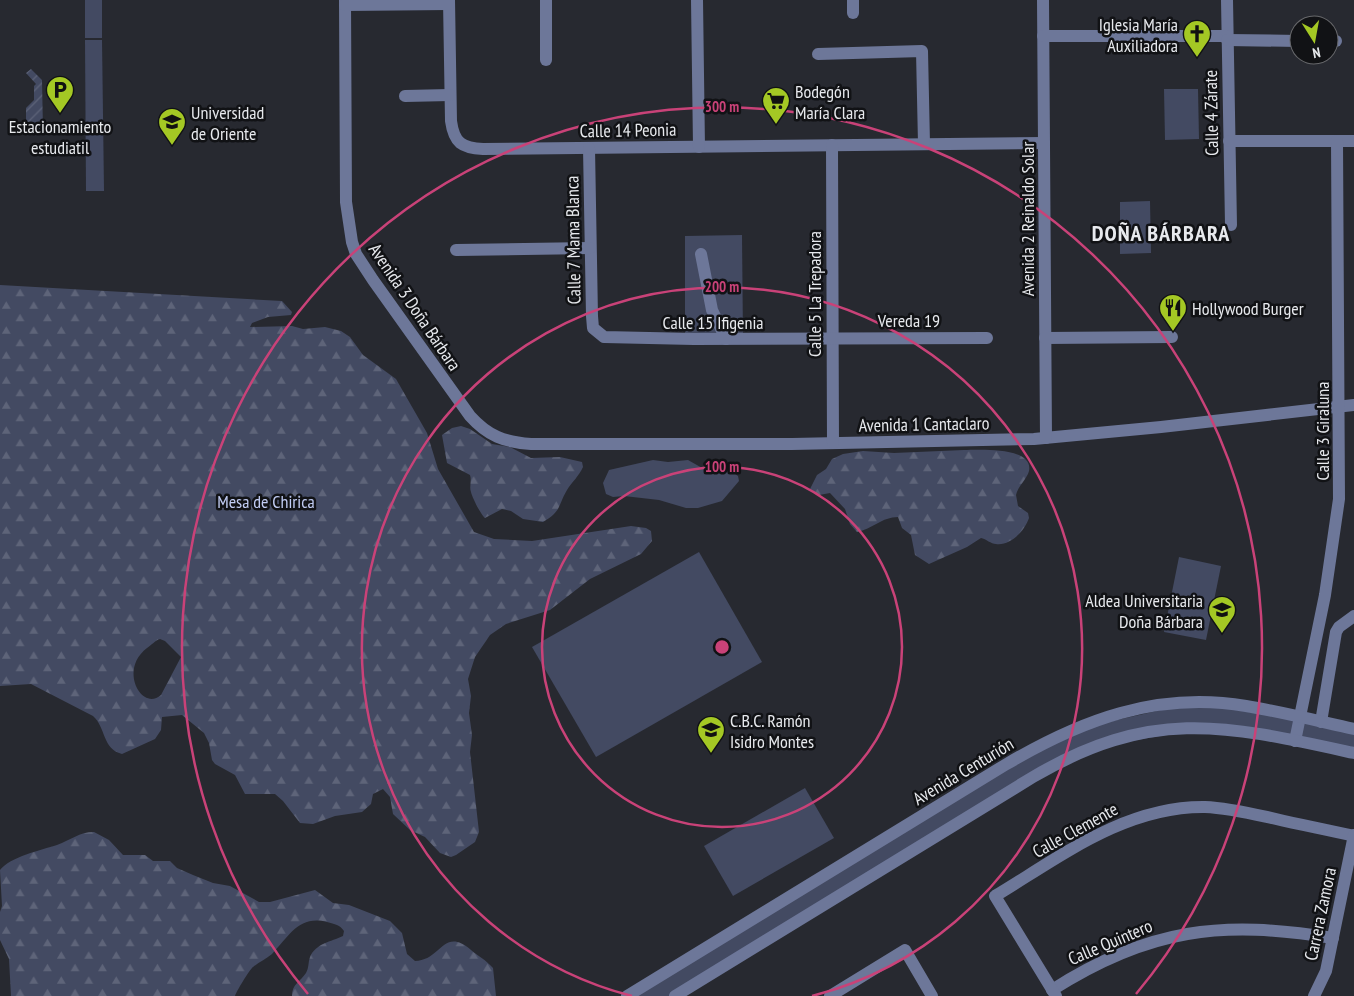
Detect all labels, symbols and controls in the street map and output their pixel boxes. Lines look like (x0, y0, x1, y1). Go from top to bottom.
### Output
place label: Iglesia María Auxiliadora (1099, 13, 1178, 57)
north arrow (1289, 15, 1339, 65)
church icon: Iglesia María Auxiliadora (1182, 19, 1212, 58)
text: N (1311, 43, 1322, 62)
street label: Calle 4 Zárate (1199, 70, 1223, 156)
parking icon: Estacionamiento estudiatil (45, 75, 75, 114)
place label: Bodegón María Clara (795, 80, 865, 124)
supermarket icon: Bodegón María Clara (761, 86, 791, 125)
text: 300 m (705, 97, 739, 116)
place label: Universidad de Oriente (191, 101, 264, 145)
school or university icon: Universidad de Oriente (157, 107, 187, 146)
place label: Estacionamiento estudiatil (9, 115, 112, 159)
street label: Calle 14 Peonia (580, 118, 676, 142)
street label: Avenida 2 Reinaldo Solar (1016, 142, 1039, 296)
street label: Calle 7 Mama Blanca (560, 175, 586, 305)
district label: DOÑA BÁRBARA (1092, 219, 1230, 247)
street label: Calle 5 La Trepadora (803, 231, 826, 357)
street label: Avenida 3 Doña Bárbara (364, 239, 466, 375)
text: 200 m (705, 277, 739, 296)
restaurant icon: Hollywood Burger (1158, 293, 1188, 332)
place label: Hollywood Burger (1192, 297, 1304, 320)
street label: Vereda 19 (877, 309, 940, 332)
street label: Calle 15 Ifigenia (662, 311, 764, 334)
street label: Calle 3 Giraluna (1311, 382, 1334, 480)
street label: Avenida 1 Cantaclaro (858, 411, 990, 437)
text: 100 m (705, 457, 739, 476)
park label: Mesa de Chirica (217, 490, 315, 513)
place label: Aldea Universitaria Doña Bárbara (1085, 589, 1203, 633)
school or university icon: Aldea Universitaria Doña Bárbara (1207, 595, 1237, 634)
centre of rings (713, 638, 731, 656)
place label: C.B.C. Ramón Isidro Montes (730, 709, 814, 753)
school or university icon: C.B.C. Ramón Isidro Montes (696, 715, 726, 754)
street label: Avenida Centurión (908, 732, 1018, 810)
street label: Calle Clemente (1028, 797, 1122, 863)
street label: Carrera Zamora (1299, 865, 1341, 963)
street label: Calle Quintero (1064, 914, 1156, 970)

